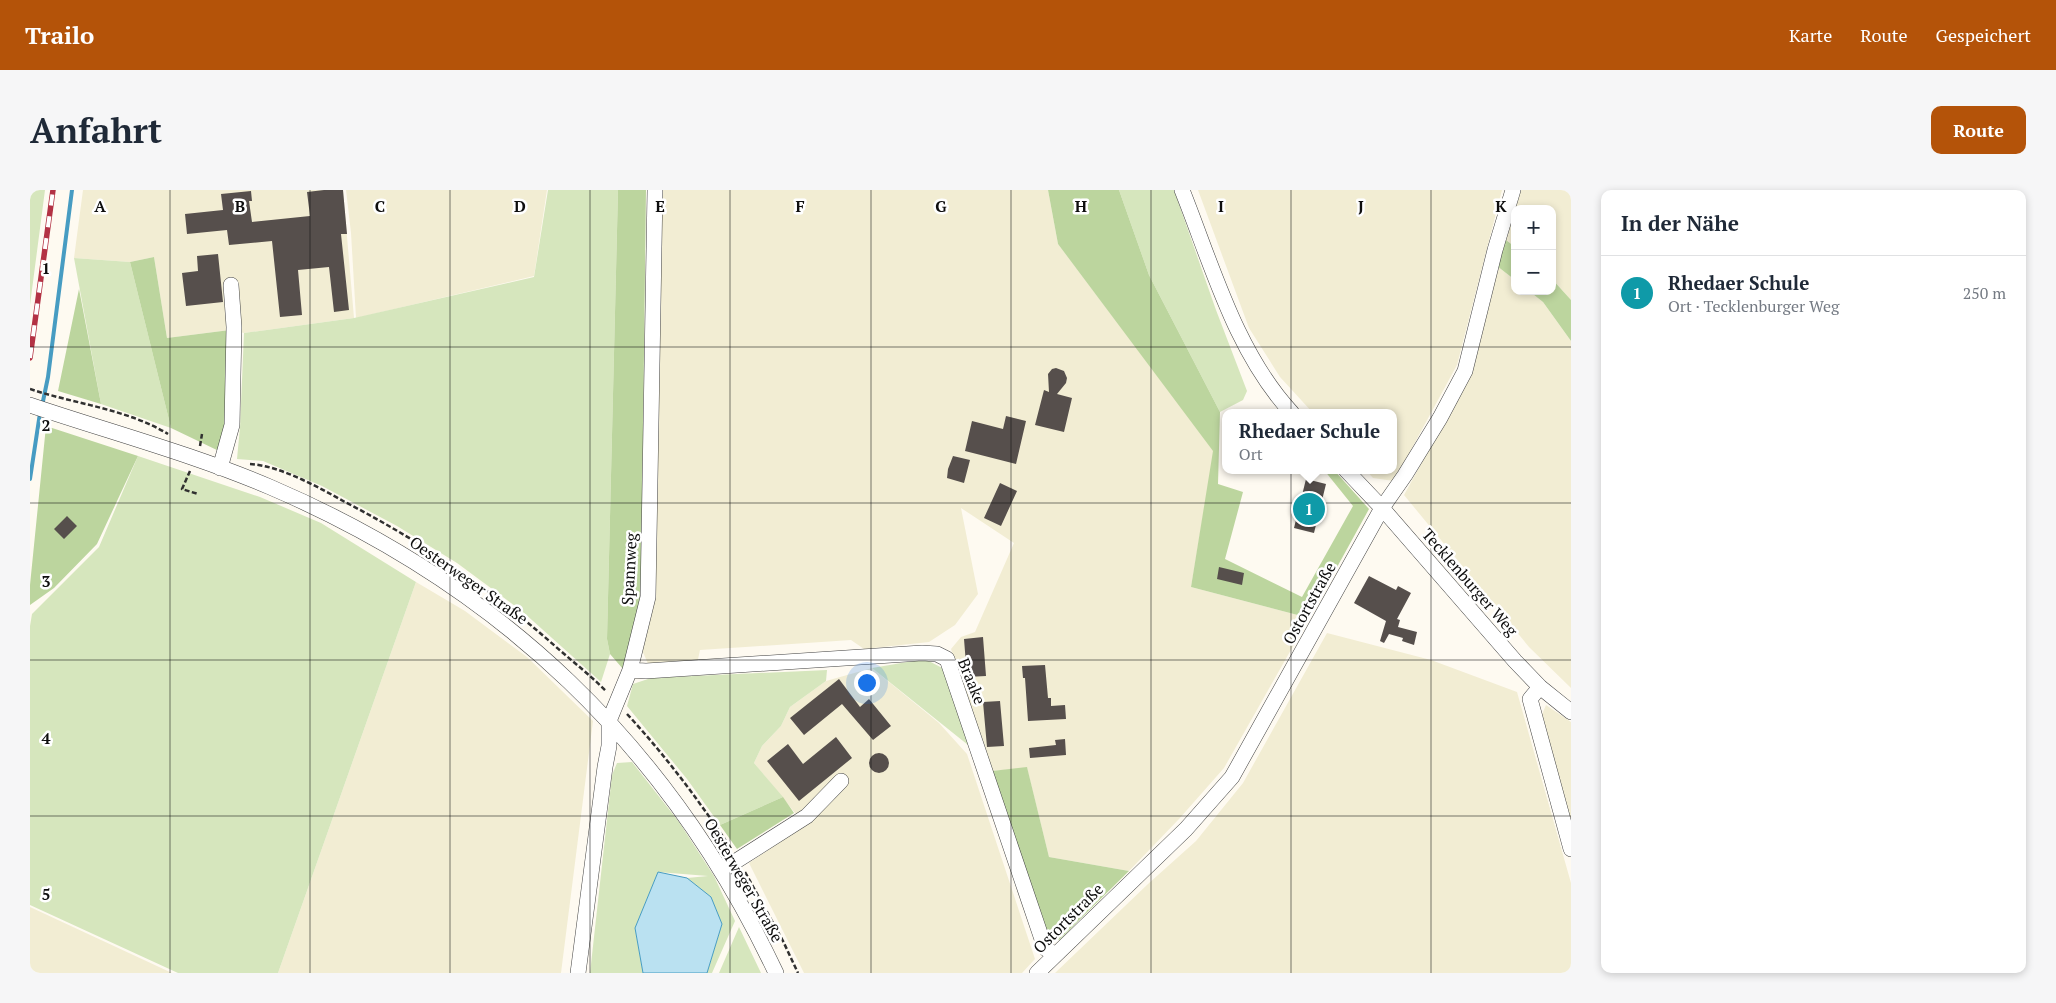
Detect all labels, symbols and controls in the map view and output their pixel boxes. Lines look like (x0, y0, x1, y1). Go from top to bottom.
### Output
text: Trailo (25, 19, 94, 51)
text: Karte (1789, 23, 1832, 47)
text: Route (1860, 23, 1908, 47)
text: Gespeichert (1936, 23, 2031, 47)
button: Route (1931, 106, 2026, 154)
text: Anfahrt (30, 107, 162, 153)
text: A (94, 195, 106, 217)
text: B (235, 195, 245, 217)
text: C (375, 195, 385, 217)
text: D (514, 195, 526, 217)
text: E (655, 195, 665, 217)
text: F (795, 195, 805, 217)
text: G (935, 195, 947, 217)
text: H (1075, 195, 1087, 217)
text: I (1218, 195, 1224, 217)
text: J (1358, 195, 1364, 217)
text: K (1495, 195, 1507, 217)
map controls (1511, 205, 1556, 295)
button: + (1511, 205, 1556, 250)
text: In der Nähe (1621, 209, 1739, 237)
button: − (1511, 250, 1556, 295)
text: 1 (41, 257, 51, 279)
text: Rhedaer Schule (1668, 270, 1809, 295)
text: 1 (1632, 282, 1642, 304)
text: 250 m (1963, 282, 2006, 304)
text: Ort · Tecklenburger Weg (1668, 295, 1839, 317)
popup (1222, 409, 1397, 474)
text: 2 (41, 414, 51, 436)
text: Rhedaer Schule (1239, 418, 1380, 443)
text: Ort (1239, 443, 1263, 465)
pin: 1 (1293, 490, 1325, 528)
street label: Tecklenburger Weg (1417, 523, 1523, 641)
street label: Oesterweger Straße (405, 531, 533, 629)
street label: Spannweg (616, 532, 642, 606)
street label: Ostortstraße (1277, 558, 1341, 648)
text: 3 (41, 570, 51, 592)
street label: Braake (953, 655, 991, 707)
your location (854, 670, 880, 696)
text: 4 (41, 727, 51, 749)
street label: Oesterweger Straße (699, 814, 789, 946)
street label: Ostortstraße (1028, 878, 1108, 958)
text: 5 (41, 883, 51, 905)

